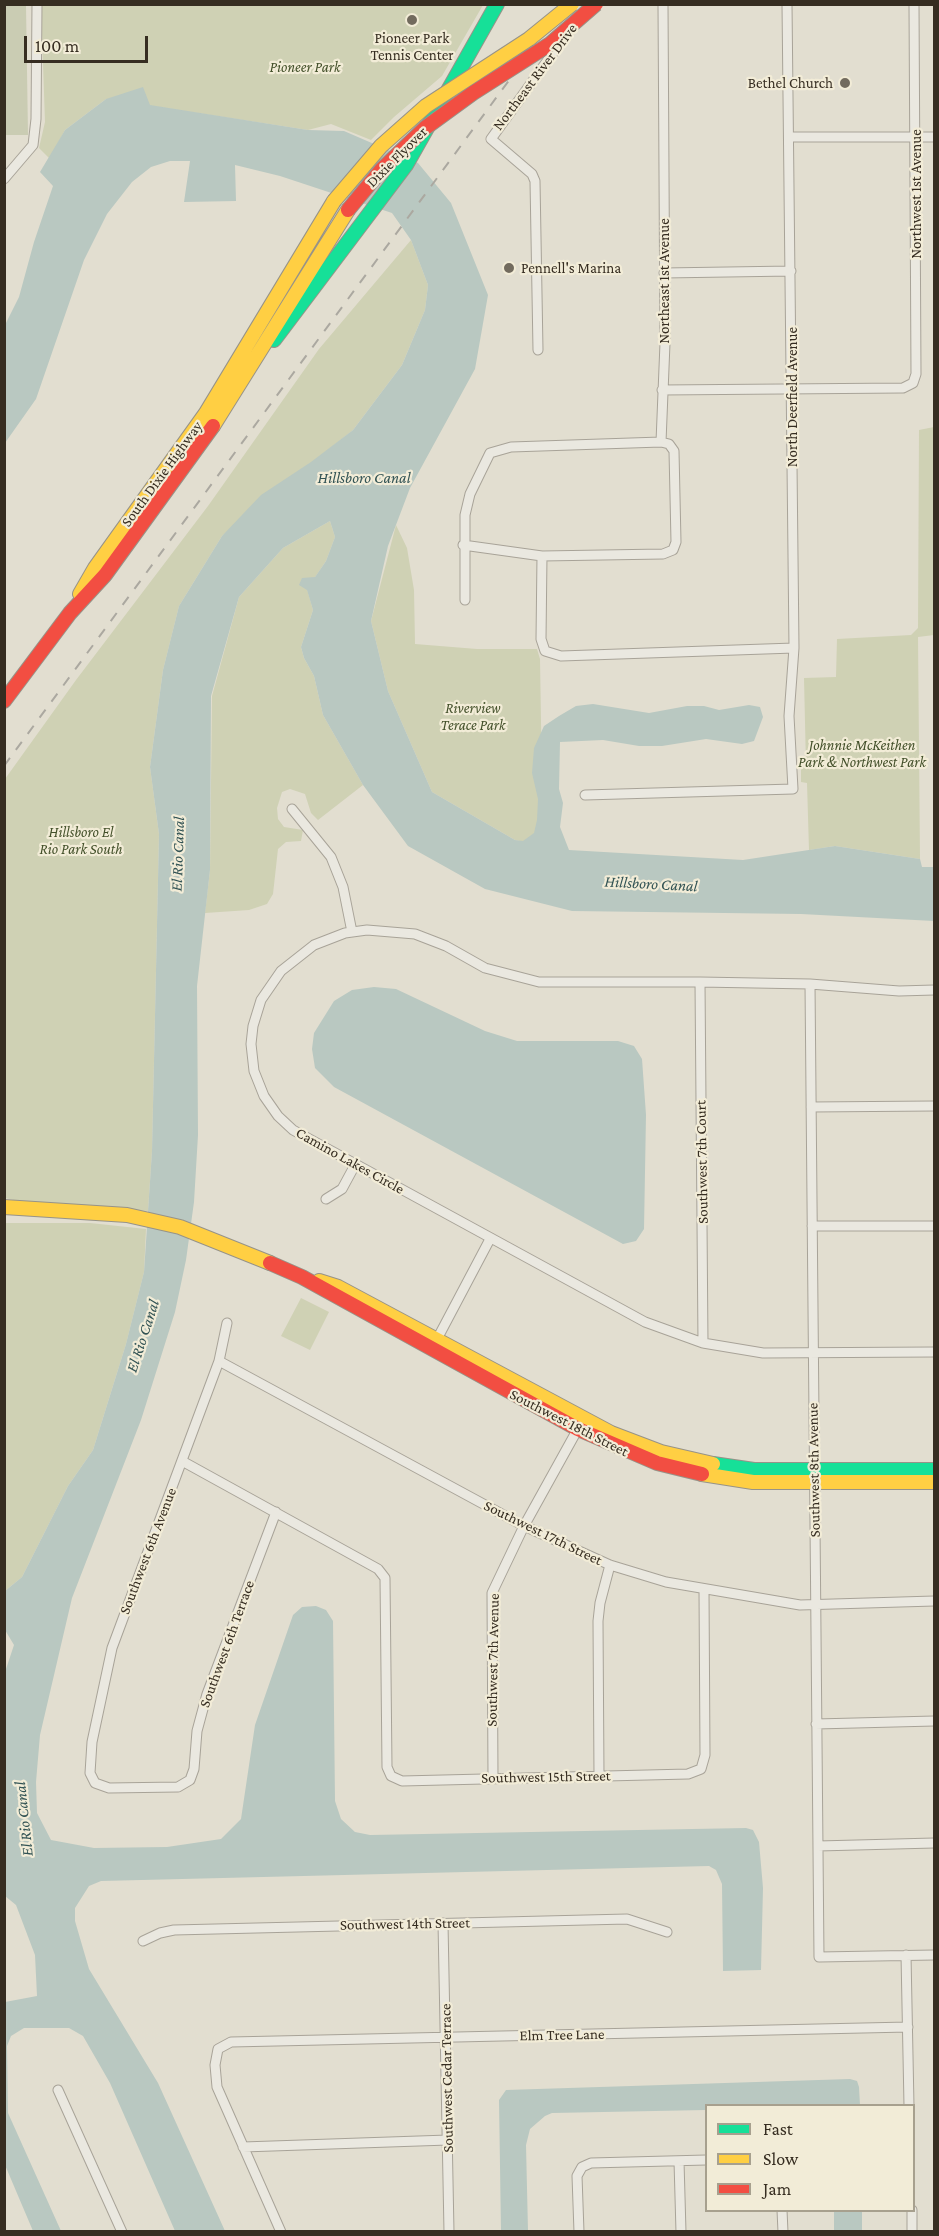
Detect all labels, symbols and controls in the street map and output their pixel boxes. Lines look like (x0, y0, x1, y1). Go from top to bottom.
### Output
marker: Pioneer Park Tennis Center (405, 13, 419, 27)
street label: Northeast River Drive (489, 20, 581, 134)
scale bar (27, 24, 152, 62)
place label: Pioneer Park Tennis Center (370, 29, 454, 64)
text: 100 m (35, 36, 79, 56)
park label: Pioneer Park (270, 58, 340, 76)
place label: Bethel Church (748, 74, 833, 92)
marker: Bethel Church (838, 76, 852, 90)
street label: Dixie Flyover (363, 123, 431, 191)
street label: Northwest 1st Avenue (907, 129, 925, 259)
street label: Northeast 1st Avenue (655, 218, 673, 344)
place label: Pennell's Marina (521, 259, 621, 277)
marker: Pennell's Marina (502, 261, 516, 275)
street label: North Deerfield Avenue (783, 327, 801, 467)
street label: South Dixie Highway (118, 418, 206, 530)
water label: Hillsboro Canal (317, 468, 411, 488)
park label: Riverview Terace Park (441, 699, 505, 734)
park label: Johnnie McKeithen Park & Northwest Park (798, 736, 926, 771)
water label: El Rio Canal (167, 816, 189, 892)
park label: Hillsboro El Rio Park South (40, 823, 122, 858)
water label: Hillsboro Canal (604, 872, 698, 896)
street label: Southwest 7th Court (692, 1100, 712, 1224)
street label: Camino Lakes Circle (293, 1124, 407, 1198)
water label: El Rio Canal (122, 1297, 164, 1375)
street label: Southwest 18th Street (507, 1385, 631, 1461)
street label: Southwest 8th Avenue (804, 1403, 824, 1537)
street label: Southwest 6th Avenue (116, 1485, 180, 1617)
street label: Southwest 17th Street (481, 1497, 605, 1569)
street label: Southwest 6th Terrace (196, 1578, 258, 1710)
street label: Southwest 7th Avenue (483, 1593, 503, 1727)
street label: Southwest 15th Street (481, 1767, 611, 1787)
water label: El Rio Canal (11, 1781, 37, 1857)
street label: Southwest 14th Street (340, 1914, 470, 1934)
street label: Southwest Cedar Terrace (437, 2003, 457, 2153)
street label: Elm Tree Lane (519, 2025, 605, 2045)
legend (705, 2104, 915, 2212)
text: Fast (763, 2119, 793, 2139)
text: Slow (763, 2149, 798, 2169)
text: Jam (763, 2179, 791, 2199)

